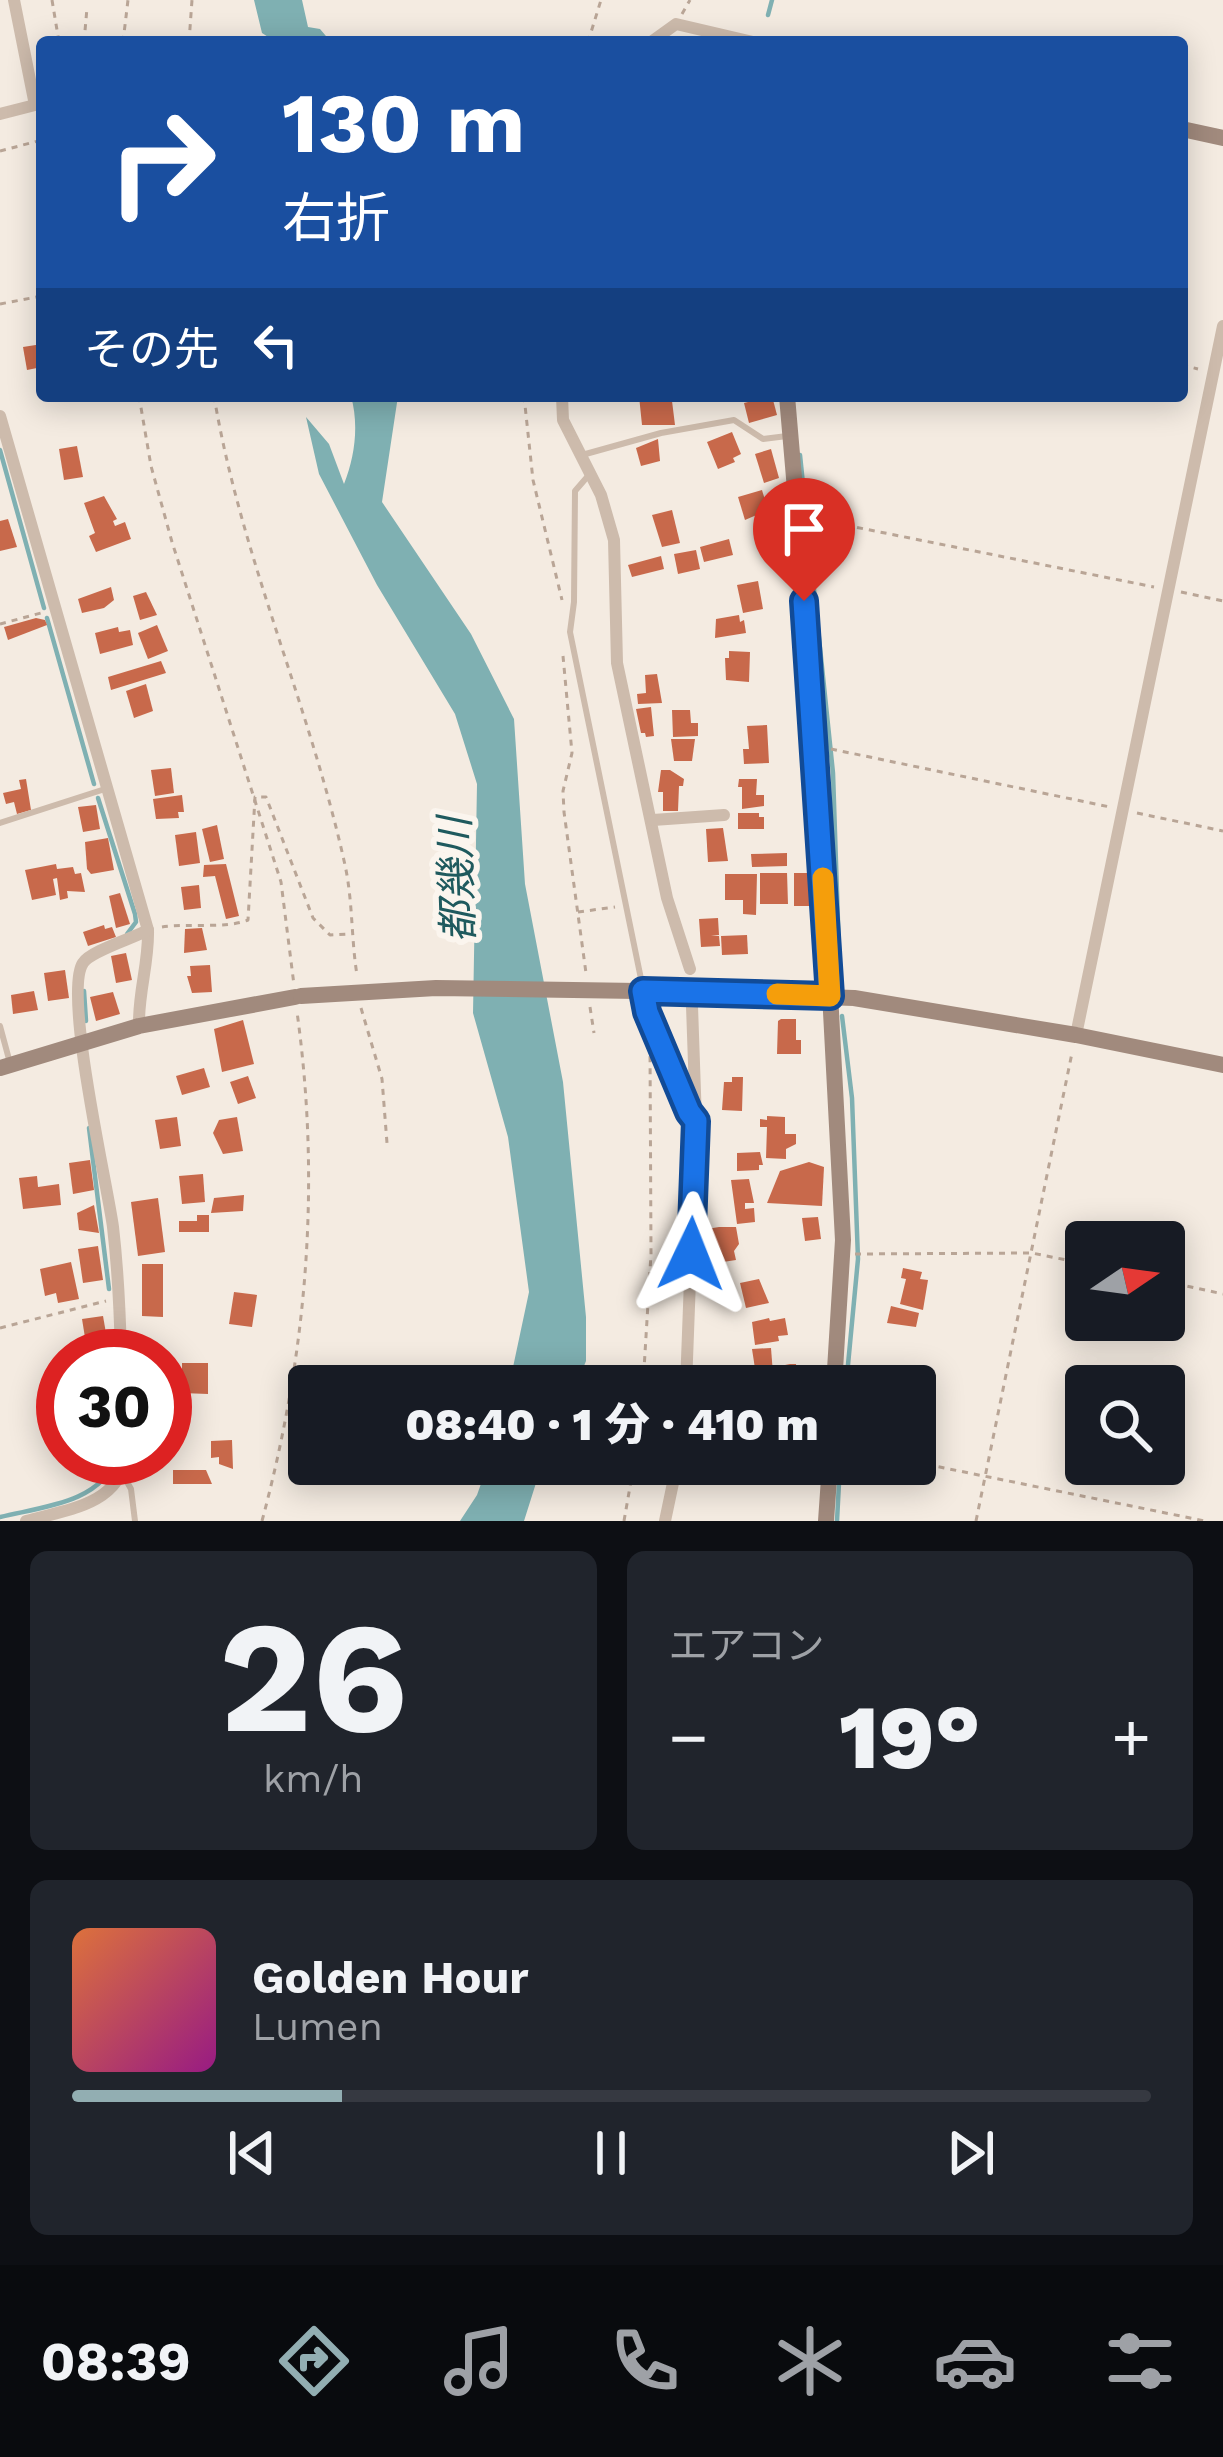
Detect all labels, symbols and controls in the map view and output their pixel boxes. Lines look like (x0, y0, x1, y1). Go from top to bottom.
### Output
text: 130 m (282, 74, 525, 172)
icon: right (84, 84, 240, 240)
text: 右折 (282, 187, 390, 250)
icon: left (243, 312, 309, 378)
text: その先 (84, 323, 219, 376)
pin (753, 478, 855, 601)
icon: arrive (771, 496, 837, 562)
water label: 都幾川 (430, 812, 483, 944)
position arrow (628, 1191, 754, 1317)
north arrow (1065, 1221, 1185, 1341)
map controls (1065, 1221, 1185, 1485)
speed limit sign: 30 (36, 1329, 192, 1485)
button: search (1065, 1365, 1185, 1485)
text: 08:40 · 1 分 · 410 m (405, 1398, 819, 1451)
text: 26 (219, 1586, 408, 1769)
text: エアコン (669, 1623, 825, 1668)
text: 19° (839, 1684, 980, 1790)
text: − (669, 1699, 708, 1776)
text: + (1111, 1699, 1151, 1776)
text: km/h (263, 1756, 363, 1801)
text: Golden Hour (252, 1951, 529, 2004)
text: Lumen (252, 2004, 383, 2049)
icon: previous (219, 2120, 285, 2186)
icon: pause (578, 2120, 644, 2186)
icon: next (938, 2120, 1004, 2186)
icon: directions (272, 2319, 356, 2403)
icon: music (437, 2319, 521, 2403)
icon: phone (603, 2319, 687, 2403)
icon: climate (768, 2319, 852, 2403)
icon: car (933, 2319, 1017, 2403)
icon: filters (1098, 2319, 1182, 2403)
text: 08:39 (41, 2330, 191, 2393)

